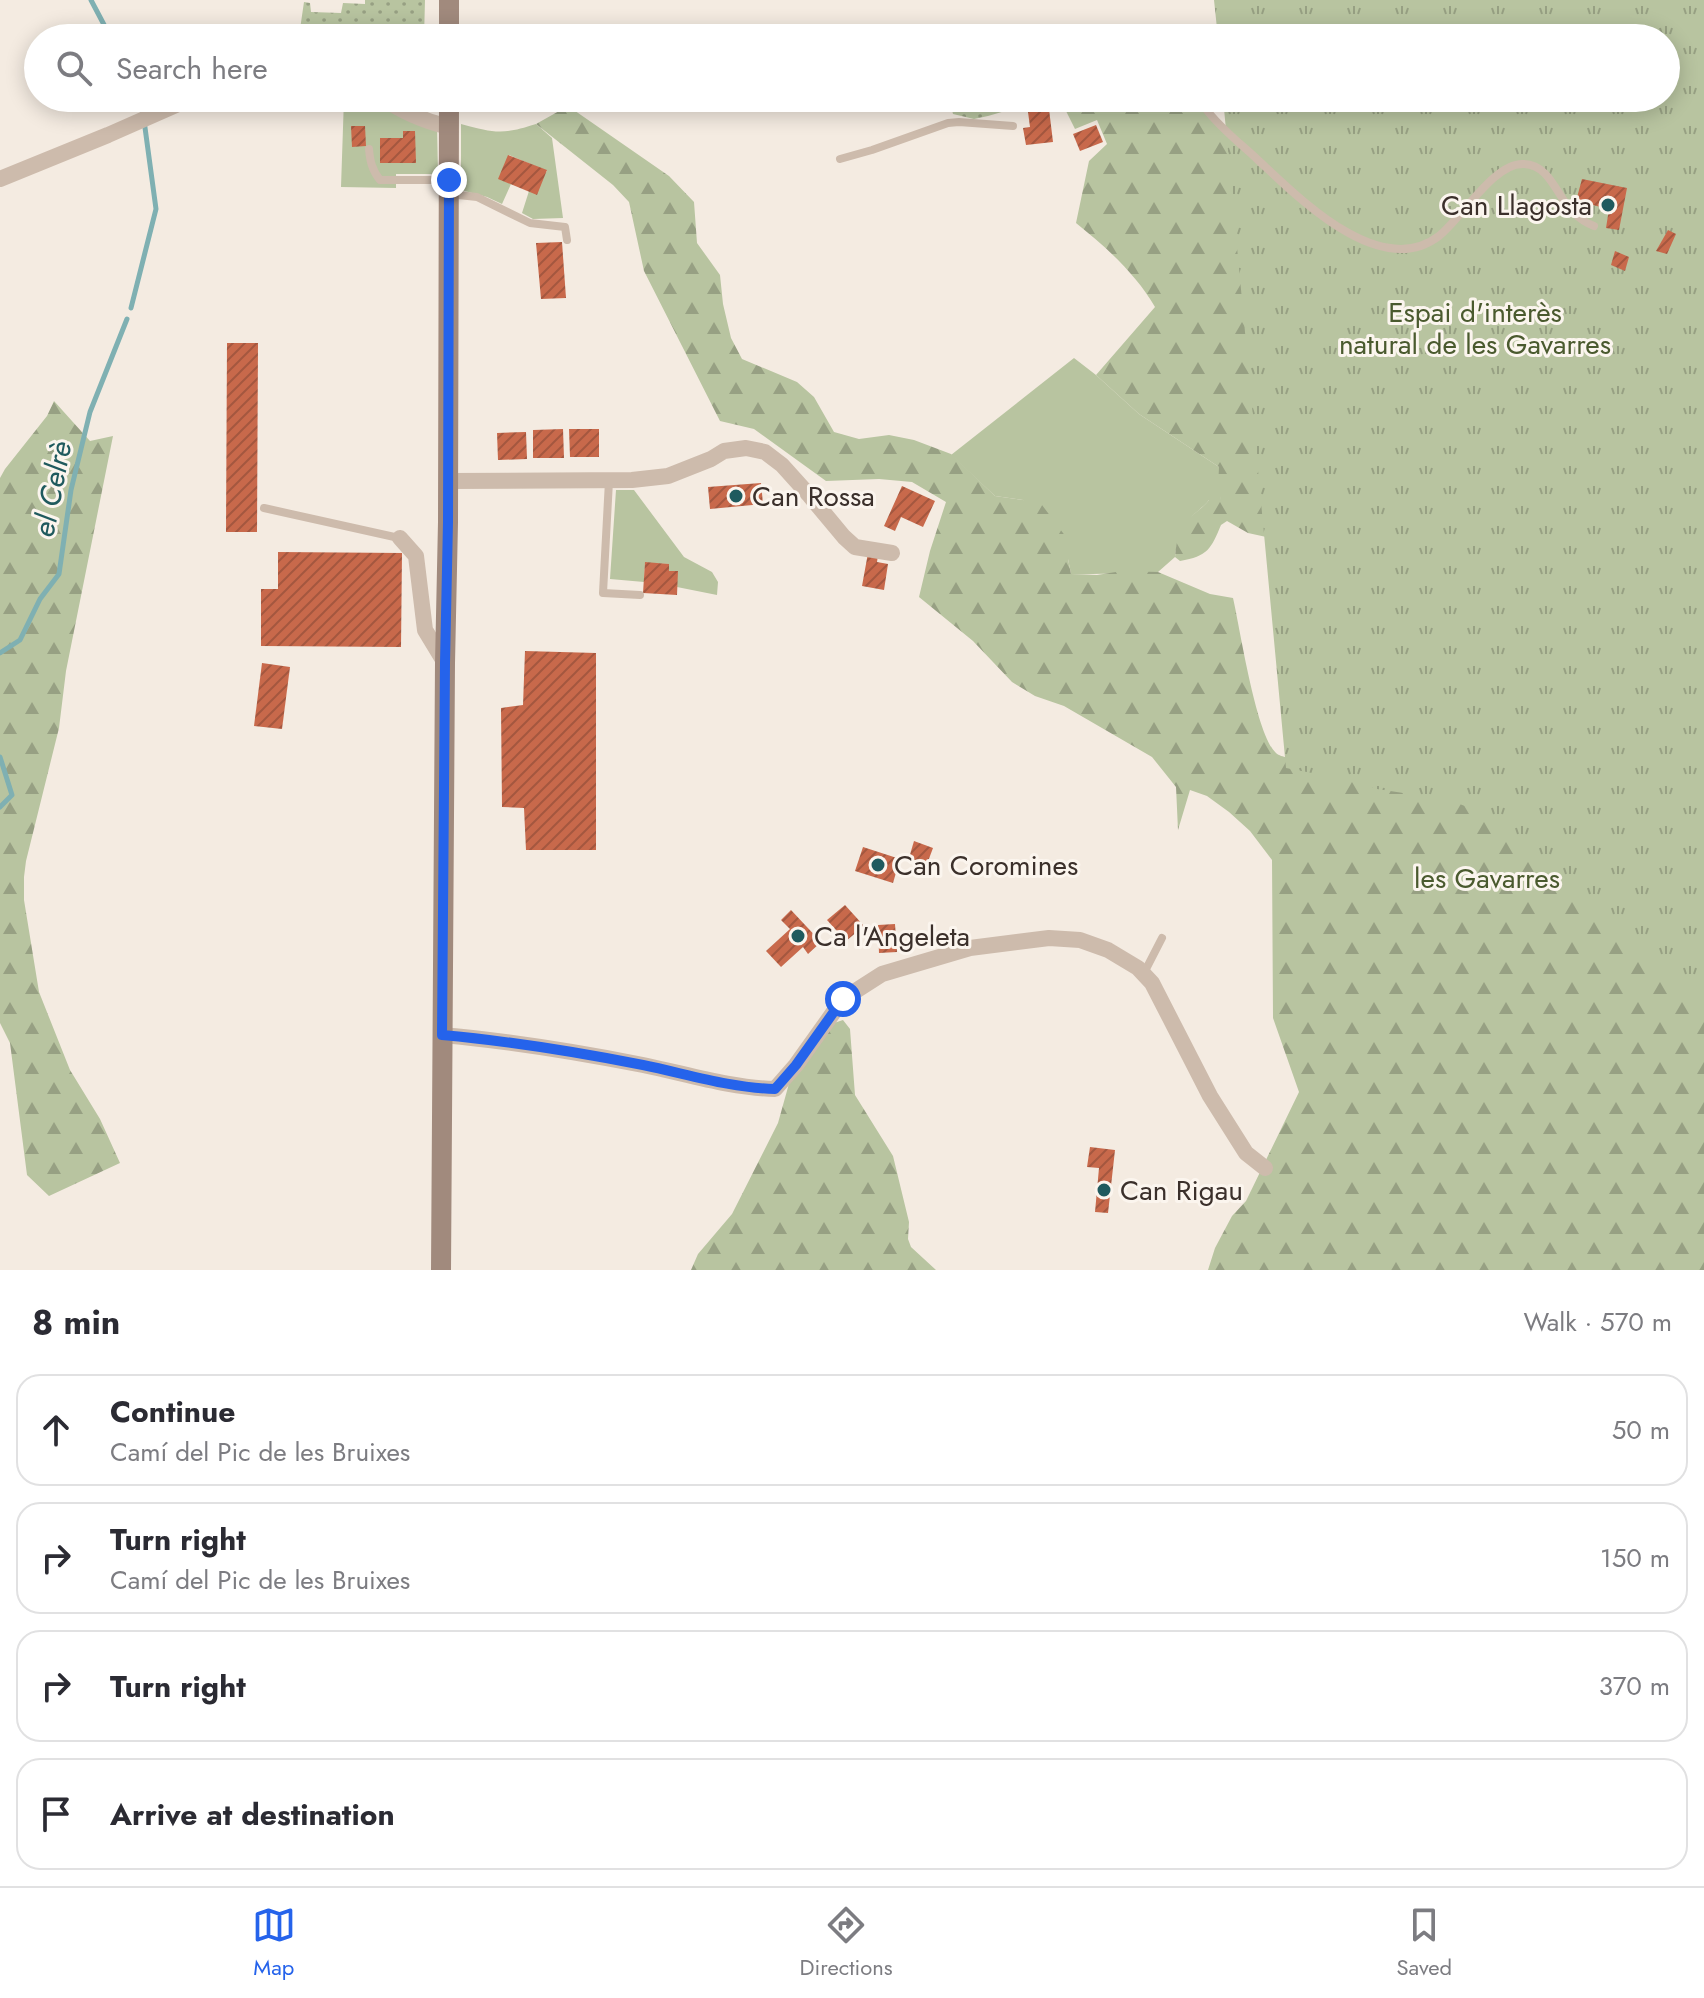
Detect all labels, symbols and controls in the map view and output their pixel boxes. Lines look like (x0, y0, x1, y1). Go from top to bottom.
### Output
search box (24, 24, 1680, 112)
icon: search (52, 46, 96, 90)
text: Search here (116, 47, 268, 90)
route end (431, 162, 467, 198)
place label: Can Llagosta (1441, 185, 1592, 226)
marker: Can Llagosta (1599, 196, 1617, 214)
park label: Espai d'interès natural de les Gavarres (1339, 292, 1611, 365)
water label: el Celrè (22, 437, 82, 541)
place label: Can Rossa (752, 476, 875, 517)
marker: Can Rossa (727, 487, 745, 505)
place label: Can Coromines (894, 845, 1078, 886)
marker: Can Coromines (869, 856, 887, 874)
park label: les Gavarres (1414, 858, 1560, 899)
place label: Ca l'Angeleta (814, 916, 970, 957)
marker: Ca l'Angeleta (789, 927, 807, 945)
route start (825, 981, 861, 1017)
place label: Can Rigau (1120, 1170, 1243, 1211)
marker: Can Rigau (1095, 1181, 1113, 1199)
text: 8 min (32, 1298, 120, 1347)
text: Walk · 570 m (1524, 1303, 1672, 1341)
text: Continue (110, 1390, 236, 1433)
icon: ahead (34, 1408, 78, 1452)
text: 50 m (1612, 1411, 1670, 1449)
text: Camí del Pic de les Bruixes (110, 1433, 410, 1471)
text: Turn right (110, 1518, 246, 1561)
icon: right (34, 1536, 78, 1580)
text: 150 m (1600, 1539, 1670, 1577)
text: Camí del Pic de les Bruixes (110, 1561, 410, 1599)
icon: right (34, 1664, 78, 1708)
text: Turn right (110, 1665, 246, 1708)
text: 370 m (1599, 1667, 1670, 1705)
icon: arrive (34, 1792, 78, 1836)
text: Arrive at destination (110, 1793, 395, 1836)
tab: Map (252, 1903, 296, 1983)
tab: Directions (800, 1903, 893, 1983)
tab: Saved (1396, 1903, 1452, 1983)

